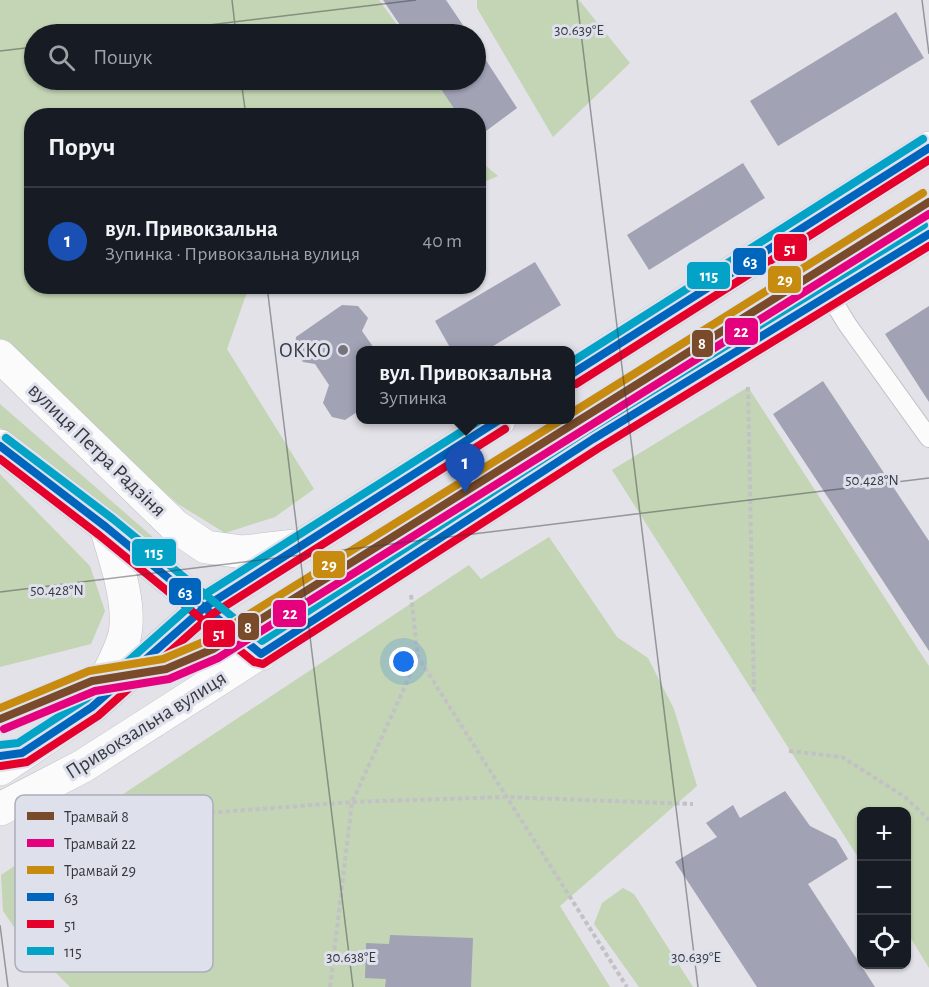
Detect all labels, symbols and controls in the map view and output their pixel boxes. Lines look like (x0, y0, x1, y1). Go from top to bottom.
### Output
text: 30.639°E (554, 23, 604, 38)
search box (24, 24, 486, 90)
icon: search (45, 41, 78, 74)
text: Пошук (93, 46, 152, 68)
text: Поруч (48, 134, 115, 160)
text: вул. Привокзальна (105, 218, 278, 240)
text: 1 (64, 231, 71, 251)
text: 40 m (423, 231, 462, 251)
line badge: 51 (773, 233, 808, 262)
text: 51 (784, 241, 796, 257)
text: Зупинка · Привокзальна вулиця (105, 244, 360, 264)
line badge: 63 (732, 247, 767, 276)
text: 63 (743, 254, 757, 270)
line badge: 115 (686, 261, 731, 290)
line badge: 29 (767, 265, 802, 294)
text: 115 (700, 268, 718, 284)
text: 29 (777, 272, 793, 288)
line badge: 22 (724, 317, 759, 346)
text: 22 (733, 324, 749, 340)
line badge: 8 (691, 329, 714, 358)
text: 8 (698, 336, 706, 352)
place label: ОККО (279, 340, 331, 361)
marker: ОККО (336, 343, 350, 357)
popup (356, 346, 575, 424)
text: вул. Привокзальна (379, 362, 552, 384)
street label: вулиця Петра Радзіня (24, 379, 170, 521)
text: Зупинка (379, 388, 447, 408)
pin: 1 (446, 444, 484, 493)
text: 50.428°N (845, 473, 899, 488)
line badge: 115 (131, 538, 177, 567)
text: 115 (145, 545, 163, 561)
line badge: 29 (312, 550, 346, 579)
text: 29 (321, 557, 337, 573)
line badge: 63 (168, 577, 202, 606)
text: 50.428°N (30, 583, 84, 598)
text: 63 (178, 585, 192, 601)
line badge: 22 (272, 599, 307, 628)
text: 22 (282, 606, 298, 622)
line badge: 8 (237, 612, 260, 641)
line badge: 51 (202, 619, 236, 648)
text: 8 (244, 620, 252, 636)
text: 51 (213, 626, 225, 642)
your location (389, 647, 418, 676)
street label: Привокзальна вулиця (62, 667, 230, 783)
legend (15, 795, 213, 972)
map controls (857, 807, 911, 969)
button: + (857, 807, 911, 861)
text: Трамвай 8 (64, 809, 129, 825)
text: Трамвай 22 (64, 836, 136, 852)
button: − (857, 861, 911, 915)
text: Трамвай 29 (64, 863, 136, 879)
text: 63 (64, 890, 78, 906)
button: locate (857, 915, 911, 969)
text: 51 (64, 917, 76, 933)
text: 115 (64, 944, 82, 960)
text: 30.638°E (326, 950, 376, 965)
text: 30.639°E (671, 950, 721, 965)

